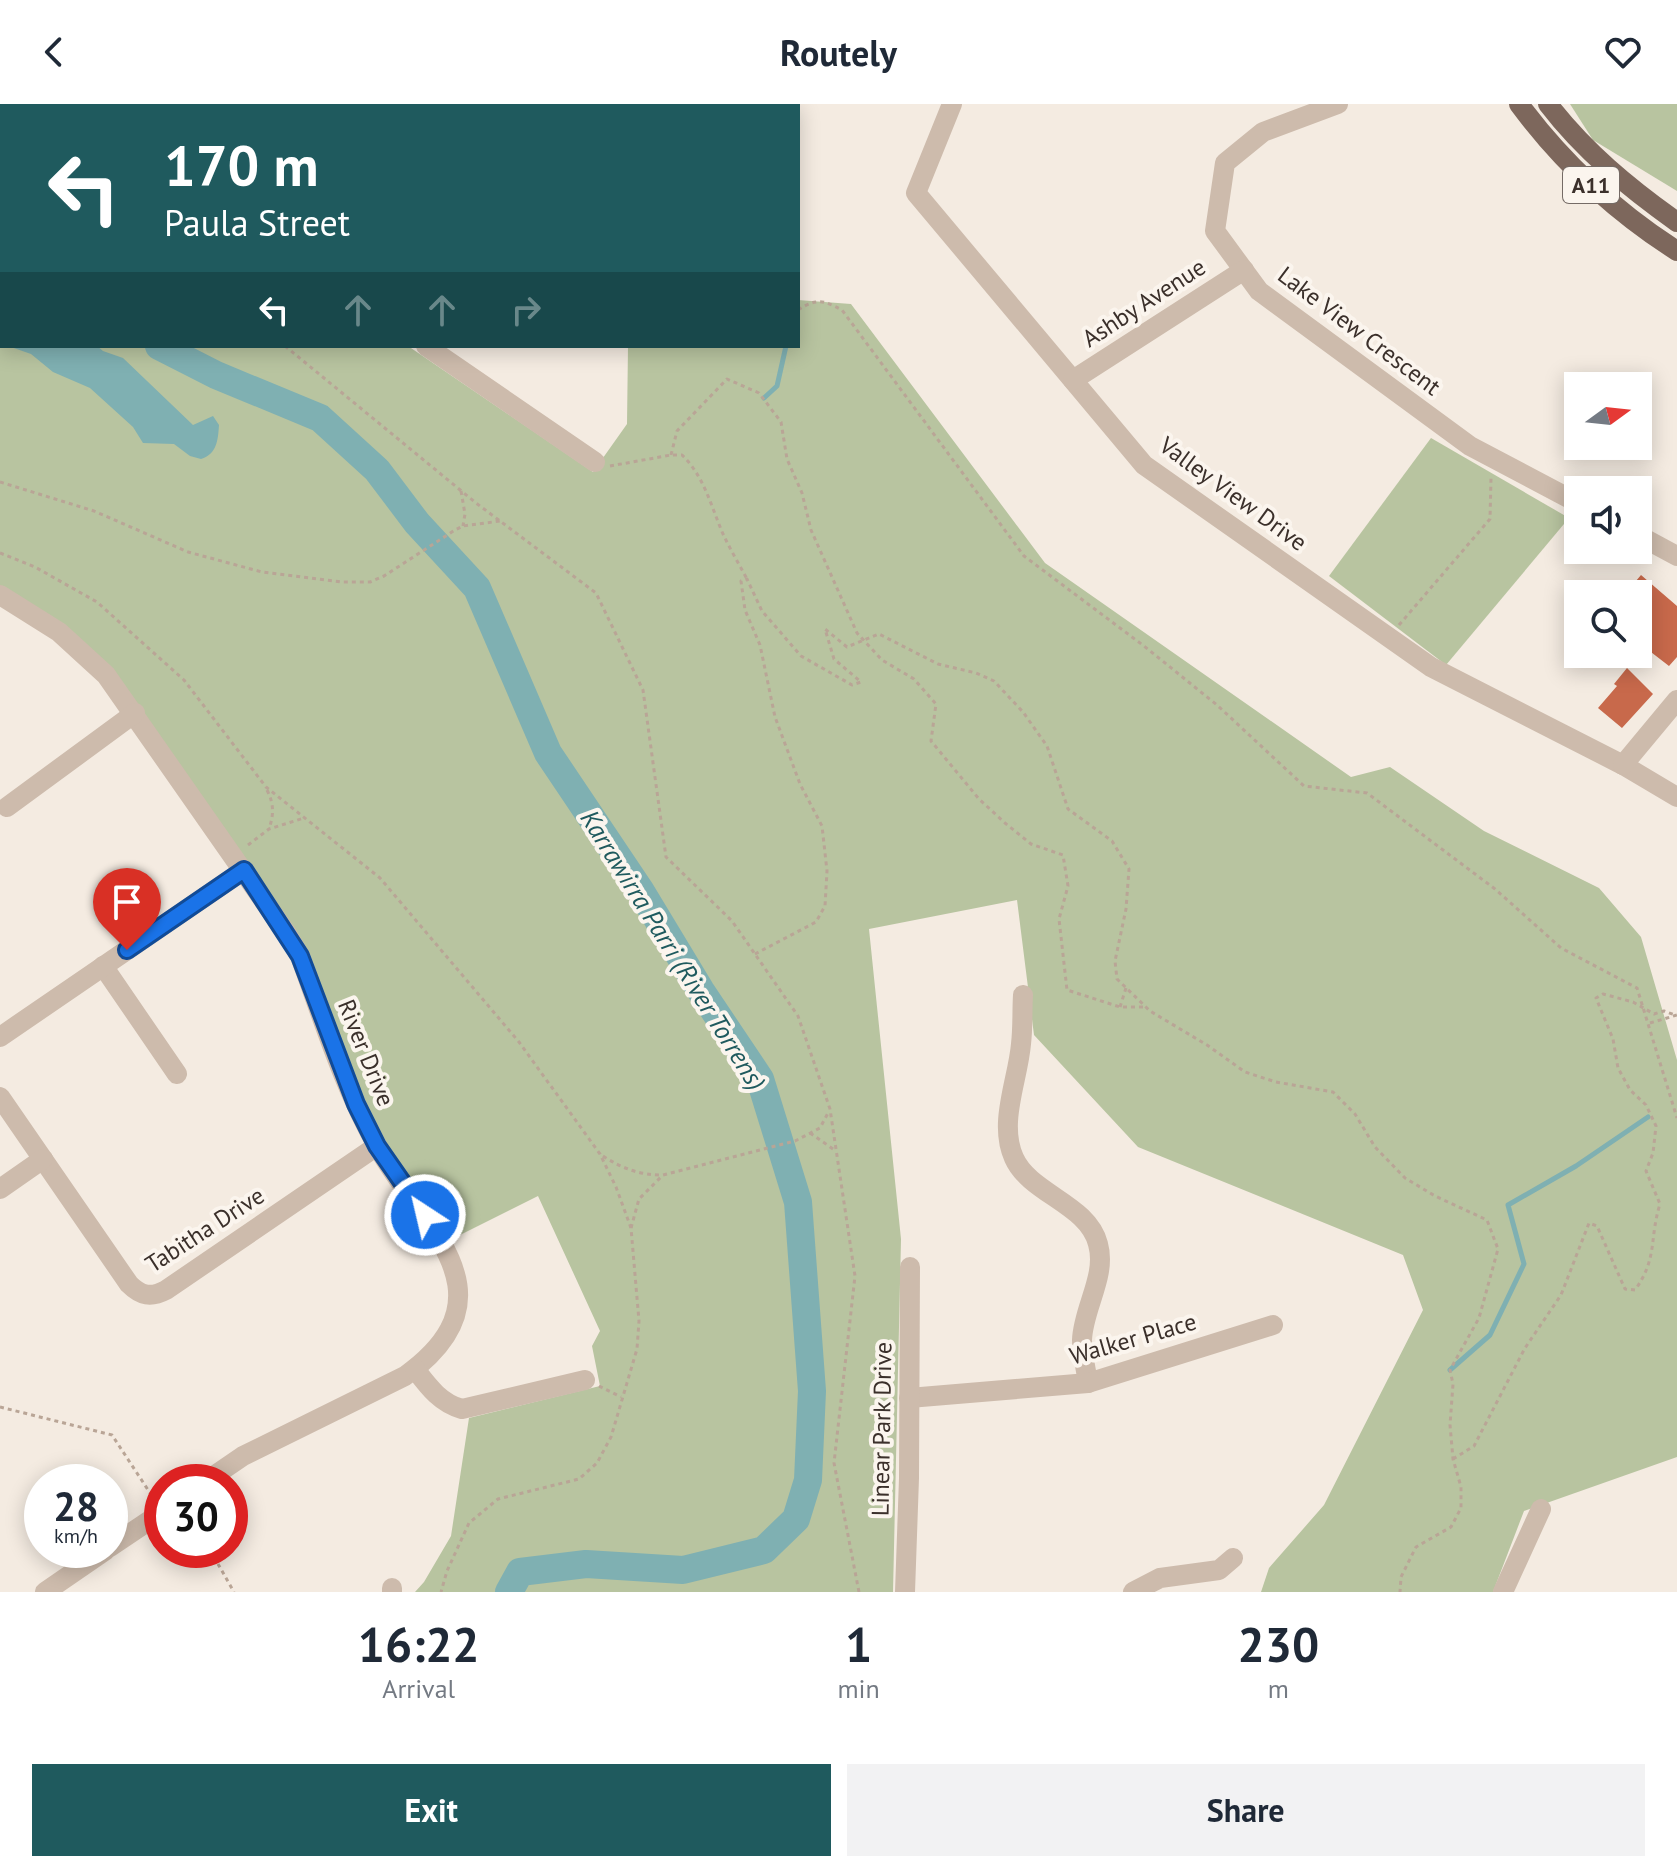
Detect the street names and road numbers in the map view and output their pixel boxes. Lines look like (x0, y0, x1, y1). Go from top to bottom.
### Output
road number: A11 (1563, 167, 1619, 203)
street label: Ashby Avenue (1076, 251, 1211, 354)
street label: Lake View Crescent (1272, 259, 1447, 402)
street label: Valley View Drive (1152, 429, 1313, 558)
street label: River Drive (331, 995, 402, 1111)
street label: Tabitha Drive (139, 1180, 270, 1279)
street label: Walker Place (1066, 1306, 1200, 1371)
street label: Linear Park Drive (864, 1342, 899, 1516)

